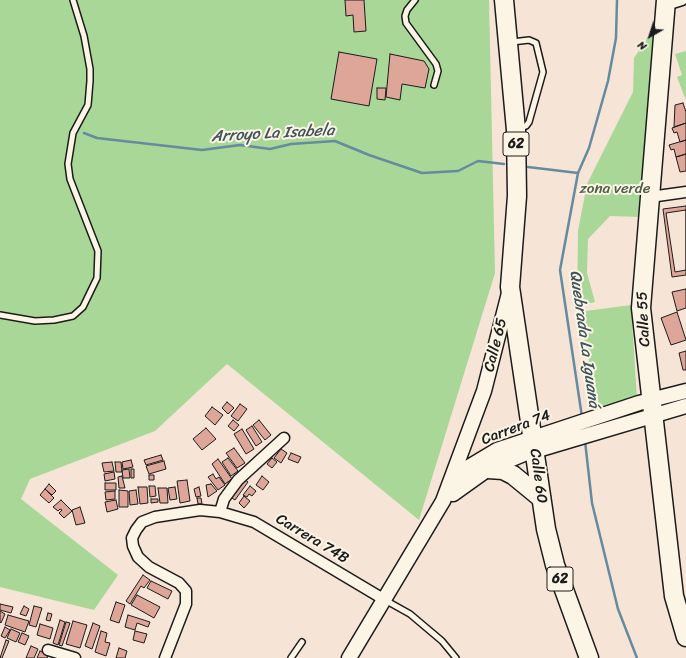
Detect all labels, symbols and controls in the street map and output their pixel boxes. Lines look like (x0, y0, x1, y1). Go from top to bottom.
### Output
north arrow (630, 16, 670, 56)
text: N (633, 36, 651, 55)
water label: Arroyo La Isabela (211, 121, 335, 147)
road number: 62 (503, 132, 529, 156)
park label: zona verde (580, 180, 650, 198)
water label: Quebrada La Iguaná (565, 269, 603, 409)
street label: Calle 55 (634, 291, 654, 347)
street label: Calle 65 (481, 316, 511, 374)
street label: Carrera 74 (479, 407, 553, 449)
street label: Calle 60 (525, 447, 551, 505)
street label: Carrera 74B (272, 510, 352, 568)
road number: 62 (547, 567, 573, 591)

